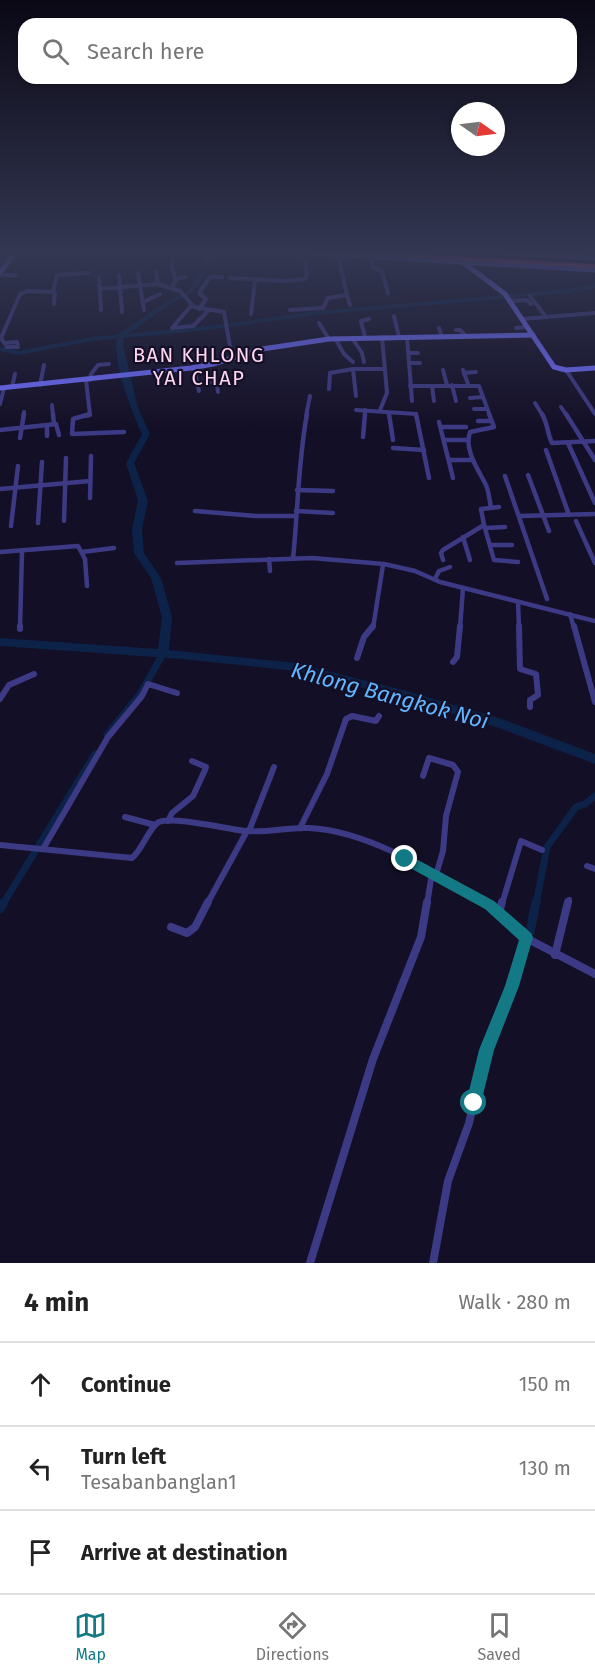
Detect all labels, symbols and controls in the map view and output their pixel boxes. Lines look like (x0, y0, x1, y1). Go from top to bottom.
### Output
search box (18, 18, 577, 84)
icon: search (39, 35, 72, 68)
text: Search here (87, 38, 205, 65)
north arrow (451, 102, 505, 156)
district label: BAN KHLONG YAI CHAP (133, 343, 265, 390)
water label: Khlong Bangkok Noi (288, 656, 492, 735)
route end (391, 845, 417, 871)
route start (460, 1089, 486, 1115)
text: 4 min (24, 1287, 89, 1318)
text: Walk · 280 m (458, 1290, 571, 1314)
icon: ahead (24, 1368, 57, 1401)
text: Continue (81, 1371, 171, 1398)
text: 150 m (519, 1372, 571, 1396)
text: Turn left (81, 1443, 166, 1470)
icon: left (24, 1452, 57, 1485)
text: 130 m (519, 1456, 571, 1480)
text: Tesabanbanglan1 (81, 1470, 237, 1494)
icon: arrive (24, 1536, 57, 1569)
text: Arrive at destination (81, 1539, 288, 1566)
tab: Map (74, 1609, 107, 1664)
tab: Directions (256, 1609, 329, 1664)
tab: Saved (477, 1609, 521, 1664)

